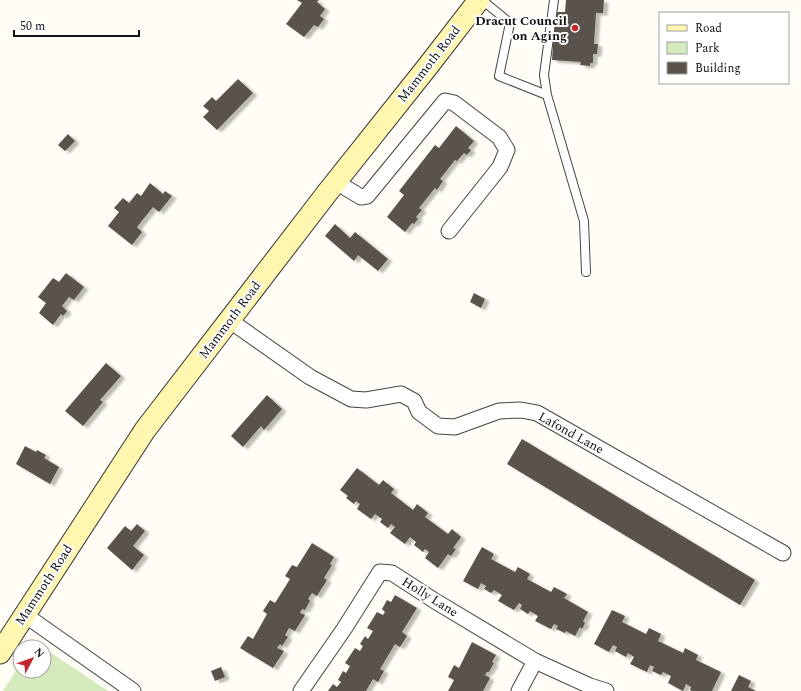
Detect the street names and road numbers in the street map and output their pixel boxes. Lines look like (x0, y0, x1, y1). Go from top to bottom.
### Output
street label: Mammoth Road (393, 21, 465, 107)
street label: Mammoth Road (194, 277, 266, 363)
street label: Lafond Lane (534, 407, 608, 459)
street label: Mammoth Road (10, 541, 78, 629)
street label: Holly Lane (398, 572, 462, 622)

